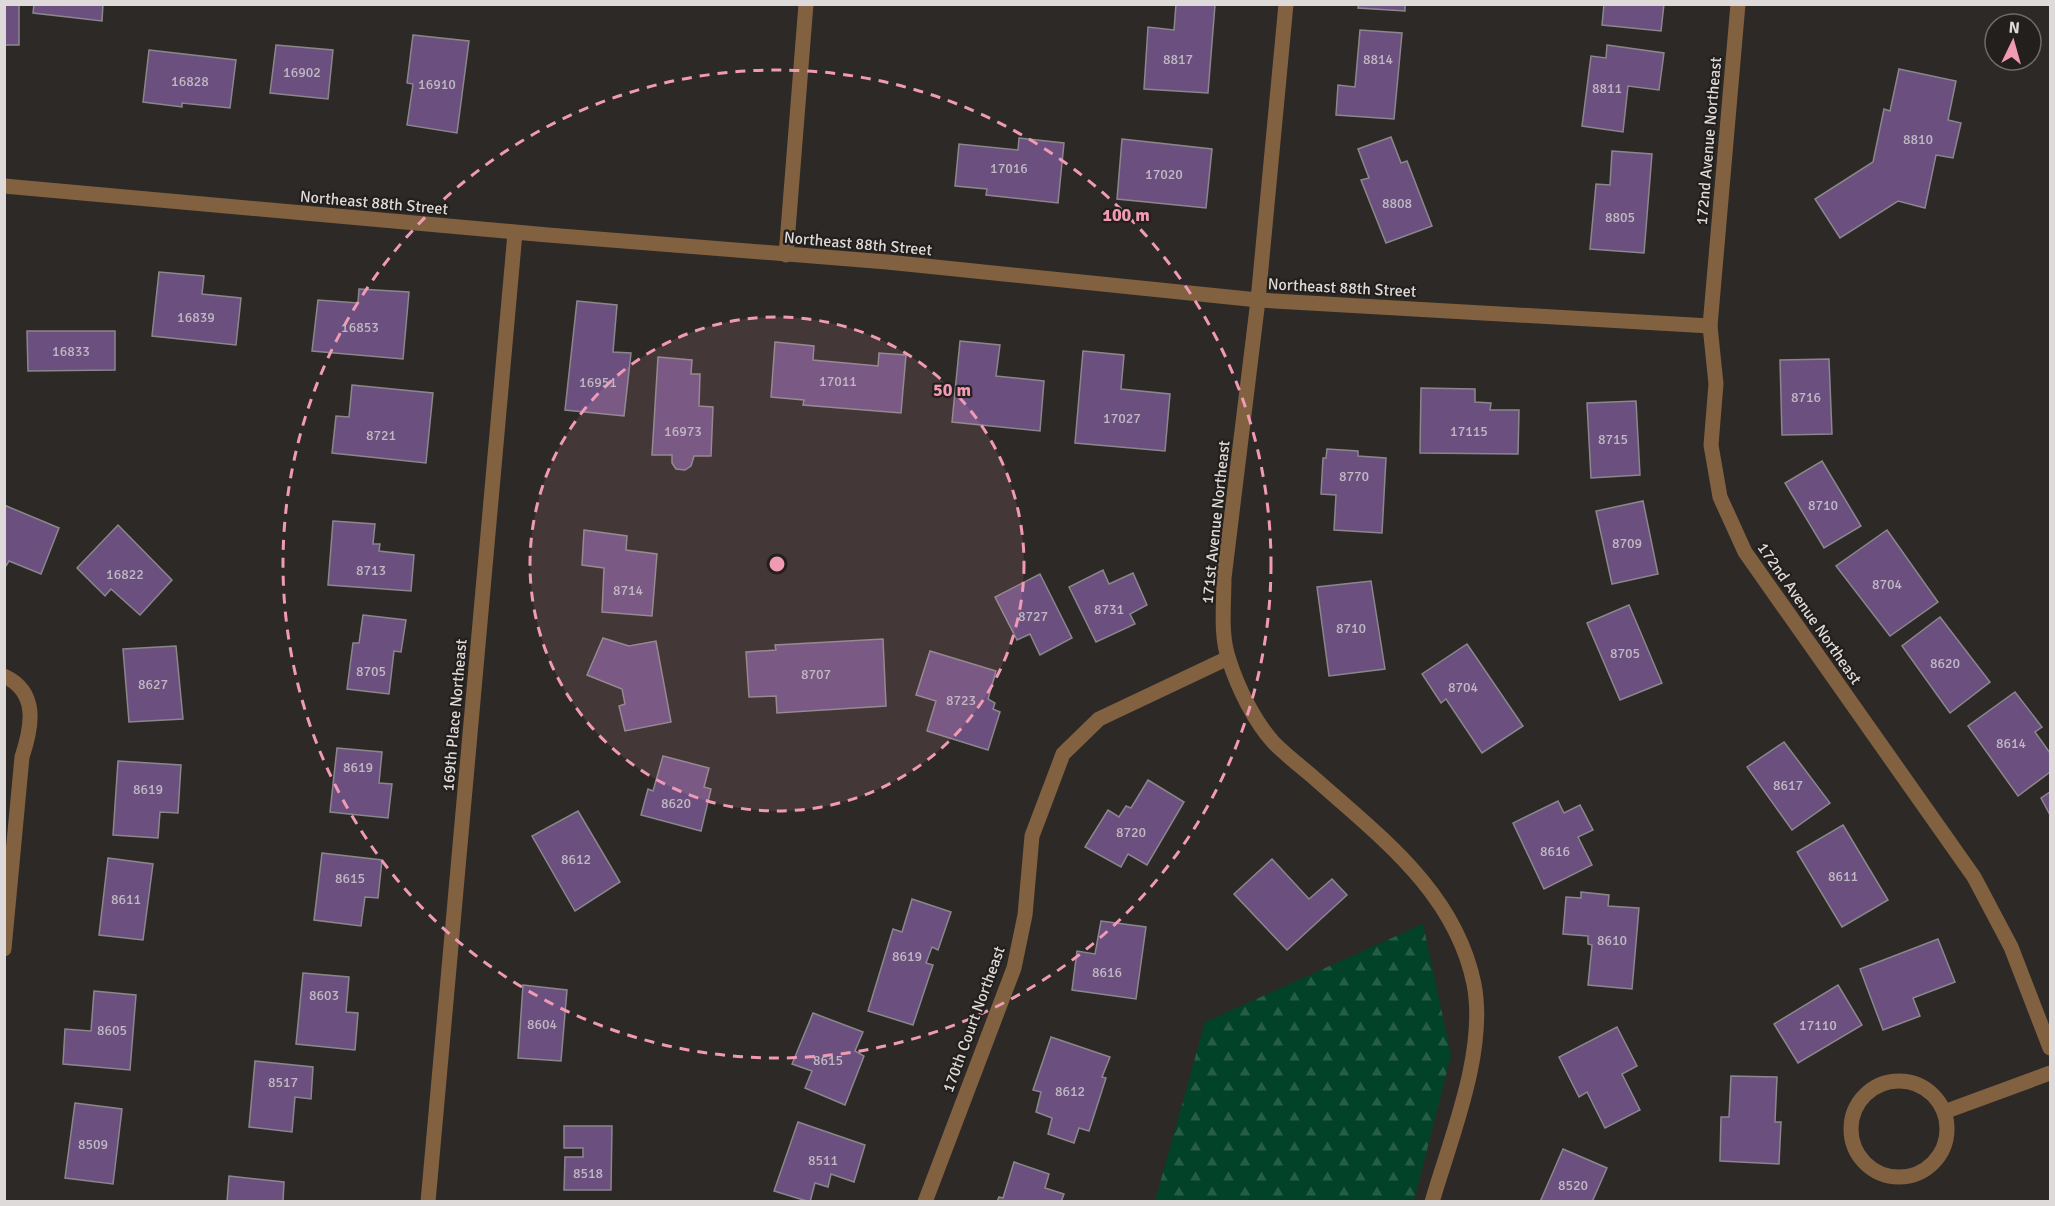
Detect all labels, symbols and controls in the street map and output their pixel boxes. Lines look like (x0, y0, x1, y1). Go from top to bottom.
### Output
north arrow (1983, 12, 2043, 72)
text: N (2008, 18, 2021, 39)
house number: 8817 (1163, 51, 1193, 68)
house number: 8814 (1363, 51, 1394, 68)
street label: 172nd Avenue Northeast (1692, 56, 1726, 226)
house number: 16902 (283, 64, 321, 81)
house number: 16828 (171, 73, 209, 90)
house number: 16910 (418, 76, 456, 93)
house number: 8811 (1592, 80, 1622, 97)
house number: 8810 (1903, 131, 1933, 148)
house number: 17016 (990, 160, 1028, 177)
house number: 17020 (1145, 166, 1183, 183)
street label: Northeast 88th Street (299, 187, 449, 219)
house number: 8808 (1382, 195, 1412, 212)
text: 100 m (1102, 204, 1150, 226)
house number: 8805 (1605, 209, 1635, 226)
street label: Northeast 88th Street (783, 228, 933, 260)
street label: Northeast 88th Street (1267, 274, 1417, 302)
house number: 16839 (177, 309, 215, 326)
house number: 16853 (341, 319, 379, 336)
house number: 16833 (52, 343, 90, 360)
house number: 17011 (819, 373, 857, 390)
house number: 16951 (579, 374, 617, 391)
text: 50 m (933, 379, 971, 401)
house number: 8716 (1791, 389, 1821, 406)
house number: 17027 (1103, 410, 1141, 427)
house number: 16973 (664, 423, 702, 440)
house number: 17115 (1450, 423, 1488, 440)
house number: 8721 (366, 427, 396, 444)
house number: 8715 (1598, 431, 1628, 448)
street label: 171st Avenue Northeast (1197, 439, 1235, 605)
house number: 8770 (1339, 468, 1369, 485)
house number: 8710 (1808, 497, 1838, 514)
house number: 8709 (1612, 535, 1642, 552)
street label: 172nd Avenue Northeast (1753, 539, 1866, 689)
centre of rings (767, 554, 787, 574)
house number: 8713 (356, 562, 386, 579)
house number: 16822 (106, 566, 144, 583)
house number: 8704 (1872, 576, 1903, 593)
house number: 8714 (613, 582, 644, 599)
house number: 8731 (1094, 601, 1124, 618)
house number: 8727 (1018, 608, 1048, 625)
house number: 8710 (1336, 620, 1366, 637)
street label: 169th Place Northeast (438, 638, 472, 792)
house number: 8705 (1610, 645, 1640, 662)
house number: 8620 (1930, 655, 1960, 672)
house number: 8705 (356, 663, 386, 680)
house number: 8707 (801, 666, 831, 683)
house number: 8627 (138, 676, 168, 693)
house number: 8704 (1448, 679, 1479, 696)
house number: 8723 (946, 692, 976, 709)
house number: 8614 (1996, 735, 2027, 752)
house number: 8619 (343, 759, 373, 776)
house number: 8617 (1773, 777, 1803, 794)
house number: 8619 (133, 781, 163, 798)
house number: 8620 (661, 795, 691, 812)
house number: 8720 (1116, 824, 1146, 841)
house number: 8616 (1540, 843, 1570, 860)
house number: 8612 (561, 851, 591, 868)
house number: 8611 (1828, 868, 1858, 885)
house number: 8615 (335, 870, 365, 887)
house number: 8611 (111, 891, 141, 908)
house number: 8610 (1597, 932, 1627, 949)
street label: 170th Court Northeast (938, 943, 1010, 1095)
house number: 8619 (892, 948, 922, 965)
house number: 8616 (1092, 964, 1122, 981)
house number: 8603 (309, 987, 339, 1004)
house number: 8604 (527, 1016, 558, 1033)
house number: 17110 (1799, 1017, 1837, 1034)
house number: 8605 (97, 1022, 127, 1039)
house number: 8615 (813, 1052, 843, 1069)
house number: 8517 (268, 1074, 298, 1091)
house number: 8612 (1055, 1083, 1085, 1100)
house number: 8509 (78, 1136, 108, 1153)
house number: 8511 (808, 1152, 838, 1169)
house number: 8518 (573, 1165, 603, 1182)
house number: 8520 (1558, 1177, 1588, 1194)

